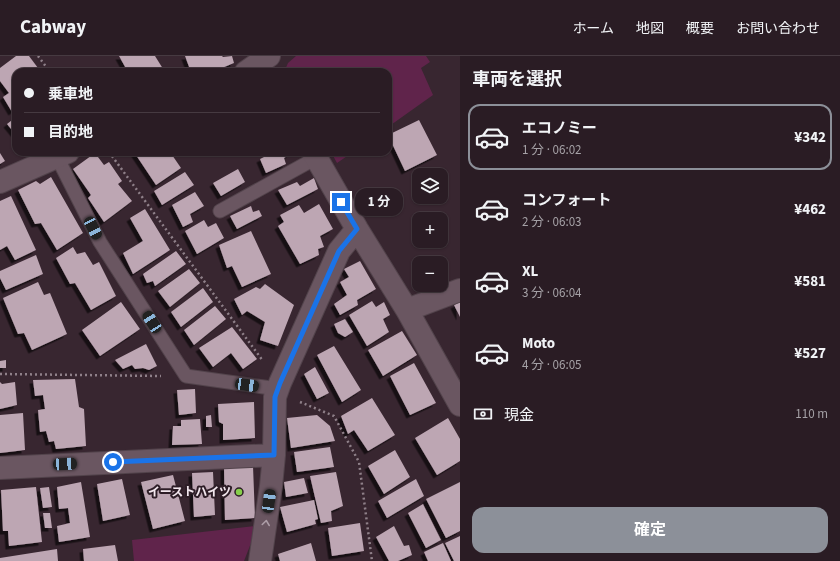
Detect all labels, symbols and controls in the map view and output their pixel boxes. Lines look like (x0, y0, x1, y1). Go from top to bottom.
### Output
text: Cabway (20, 14, 86, 41)
text: ホーム (572, 19, 614, 39)
text: 地図 (636, 19, 664, 39)
text: 概要 (686, 19, 714, 39)
text: お問い合わせ (736, 19, 820, 39)
text: 車両を選択 (472, 67, 562, 92)
text: 乗車地 (48, 84, 93, 105)
text: エコノミー (522, 118, 597, 139)
icon: car (474, 119, 510, 155)
text: 目的地 (48, 122, 93, 143)
text: ¥342 (794, 127, 826, 148)
text: 1 分 · 06:02 (522, 141, 582, 159)
map controls (412, 168, 448, 292)
button: layers (412, 168, 448, 204)
callout: 1 分 (355, 188, 403, 216)
text: コンフォート (522, 190, 612, 211)
icon: car (474, 191, 510, 227)
route end (332, 193, 350, 211)
text: 1 分 (368, 193, 390, 211)
text: ¥462 (794, 199, 826, 220)
button: + (412, 212, 448, 248)
text: 2 分 · 06:03 (522, 213, 582, 231)
car (82, 215, 104, 241)
button: − (412, 256, 448, 292)
text: XL (522, 261, 538, 282)
icon: car (474, 263, 510, 299)
text: ¥581 (794, 271, 826, 292)
text: 3 分 · 06:04 (522, 284, 582, 302)
car (140, 309, 164, 335)
text: Moto (522, 333, 555, 354)
icon: car (474, 335, 510, 371)
text: ¥527 (794, 343, 826, 364)
text: 4 分 · 06:05 (522, 356, 582, 374)
car (234, 377, 260, 393)
icon: cash (472, 403, 494, 425)
text: 現金 (504, 405, 534, 426)
text: 110 m (795, 405, 828, 423)
route start (104, 453, 122, 471)
car (53, 457, 77, 471)
place label: イーストハイツ (148, 484, 231, 501)
marker: イーストハイツ (234, 487, 244, 497)
car (261, 488, 277, 514)
button: 確定 (472, 507, 828, 553)
one-way arrow (261, 520, 270, 526)

